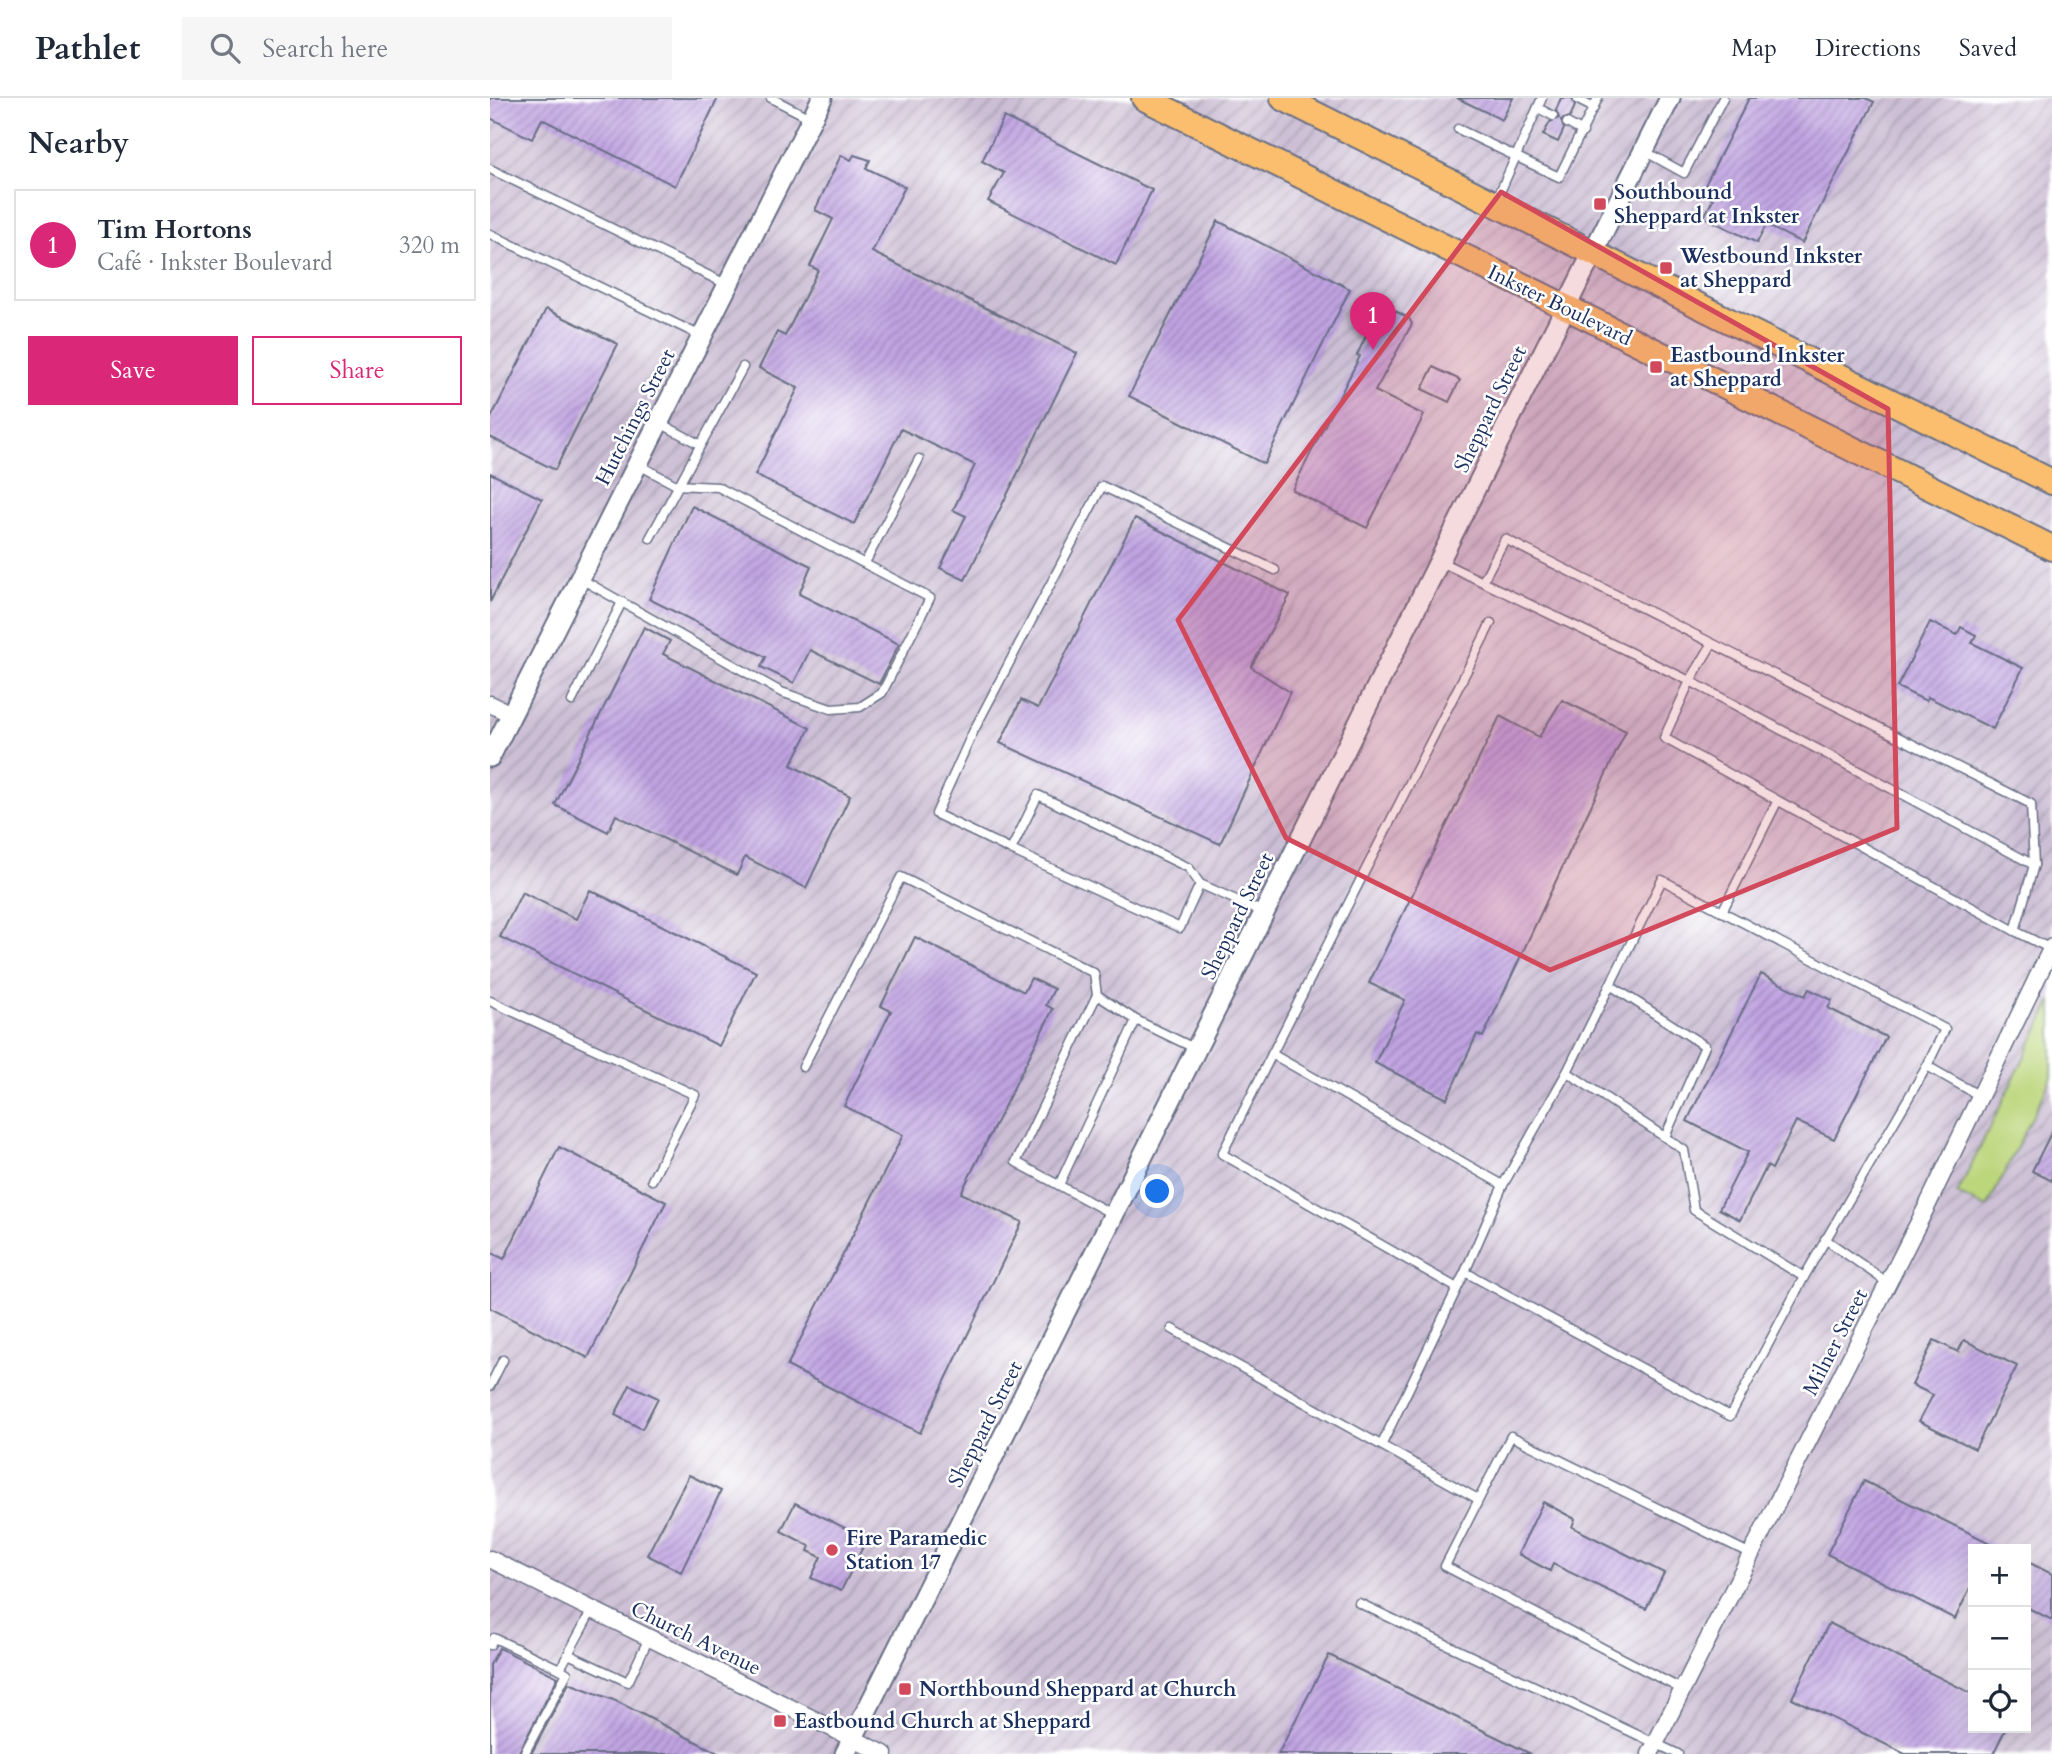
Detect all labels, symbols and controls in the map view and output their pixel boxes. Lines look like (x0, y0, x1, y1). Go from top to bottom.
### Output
search box (182, 17, 672, 80)
text: Pathlet (35, 26, 140, 71)
icon: search (206, 29, 244, 67)
text: Search here (262, 31, 388, 66)
text: Map (1731, 32, 1777, 65)
text: Directions (1815, 32, 1921, 65)
text: Saved (1959, 32, 2017, 65)
text: Nearby (28, 123, 129, 164)
place label: Southbound Sheppard at Inkster (1614, 178, 1800, 231)
marker: Southbound Sheppard at Inkster (1592, 196, 1608, 212)
text: Tim Hortons (97, 212, 252, 247)
text: 1 (47, 230, 59, 261)
text: 320 m (399, 230, 460, 261)
place label: Westbound Inkster at Sheppard (1679, 242, 1863, 295)
text: Café · Inkster Boulevard (97, 247, 333, 278)
street label: Inkster Boulevard (1483, 258, 1637, 353)
marker: Westbound Inkster at Sheppard (1658, 260, 1674, 276)
pin: 1 (1350, 292, 1396, 350)
button: Save (28, 336, 238, 405)
button: Share (252, 336, 462, 405)
street label: Sheppard Street (1447, 341, 1534, 478)
place label: Eastbound Inkster at Sheppard (1670, 341, 1845, 394)
street label: Hutchings Street (589, 344, 682, 490)
marker: Eastbound Inkster at Sheppard (1648, 359, 1664, 375)
street label: Sheppard Street (1194, 848, 1281, 985)
your location (1140, 1174, 1174, 1208)
street label: Milner Street (1796, 1284, 1875, 1401)
street label: Sheppard Street (941, 1356, 1030, 1492)
place label: Fire Paramedic Station 17 (846, 1524, 987, 1577)
marker: Fire Paramedic Station 17 (824, 1542, 840, 1558)
map controls (1968, 1544, 2031, 1733)
button: + (1968, 1544, 2031, 1607)
street label: Church Avenue (626, 1594, 766, 1683)
button: − (1968, 1607, 2031, 1670)
button: locate (1968, 1670, 2031, 1733)
place label: Northbound Sheppard at Church (919, 1675, 1236, 1704)
marker: Northbound Sheppard at Church (897, 1681, 913, 1697)
place label: Eastbound Church at Sheppard (794, 1707, 1091, 1736)
marker: Eastbound Church at Sheppard (772, 1713, 788, 1729)

